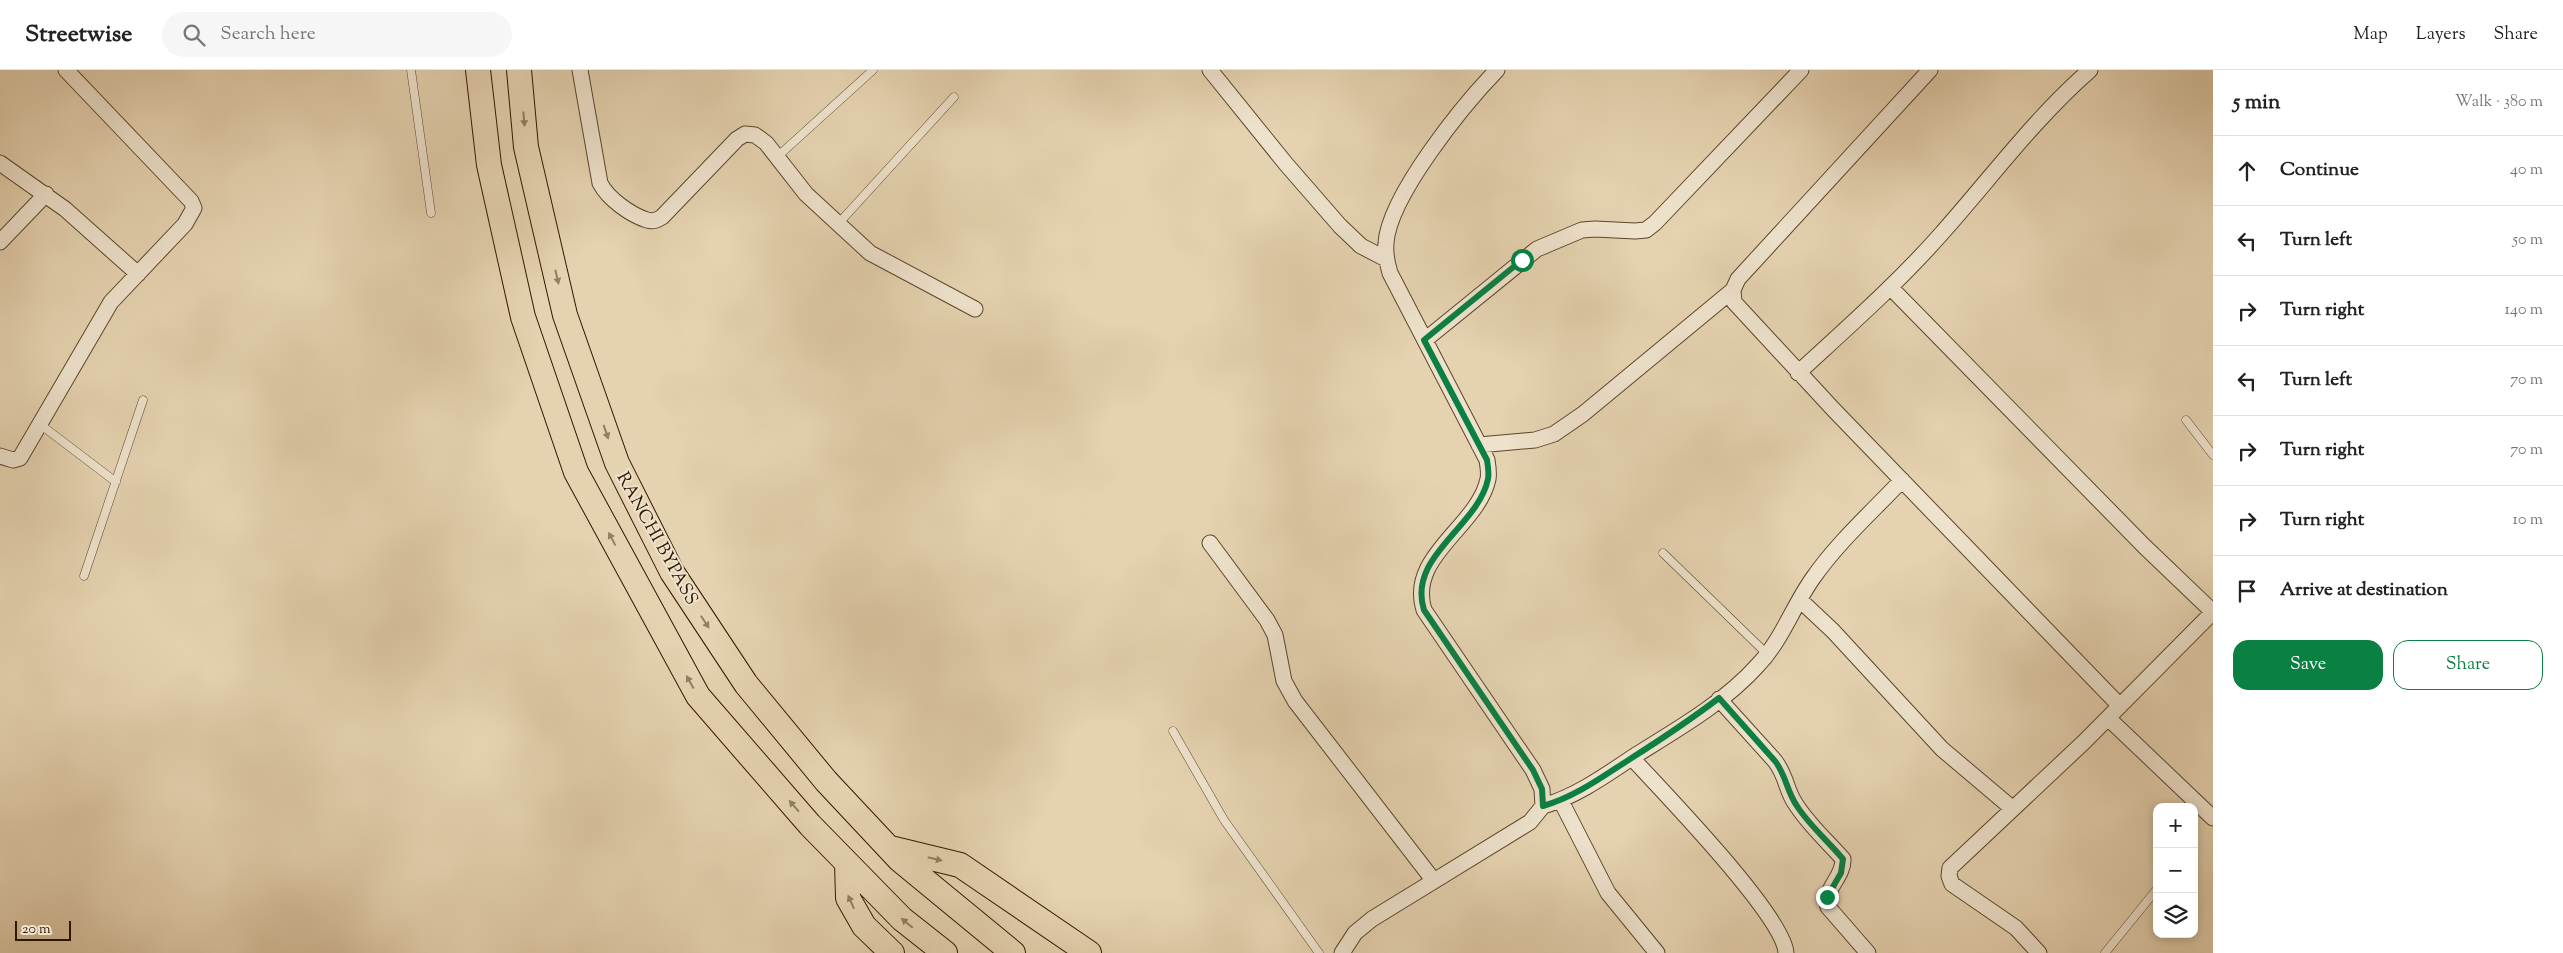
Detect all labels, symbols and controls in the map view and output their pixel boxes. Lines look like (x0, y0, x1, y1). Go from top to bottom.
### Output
search box (162, 12, 512, 57)
text: Streetwise (25, 18, 132, 52)
icon: search (180, 21, 208, 49)
text: Search here (220, 21, 316, 48)
text: Map (2353, 22, 2388, 48)
text: Layers (2416, 22, 2466, 48)
text: Share (2494, 22, 2538, 48)
text: 5 min (2233, 88, 2280, 118)
text: Walk · 380 m (2455, 91, 2543, 114)
one-way arrow (520, 111, 528, 127)
icon: ahead (2233, 157, 2261, 185)
text: Continue (2280, 157, 2359, 184)
text: 40 m (2510, 159, 2543, 182)
icon: left (2233, 227, 2261, 255)
text: Turn left (2280, 227, 2352, 254)
text: 50 m (2512, 229, 2543, 252)
route start (1511, 249, 1534, 272)
one-way arrow (553, 270, 561, 285)
icon: right (2233, 297, 2261, 325)
text: Turn right (2280, 297, 2364, 324)
text: 140 m (2505, 299, 2543, 322)
icon: left (2233, 367, 2261, 395)
text: Turn left (2280, 367, 2352, 394)
text: 70 m (2510, 369, 2543, 392)
one-way arrow (602, 425, 610, 440)
icon: right (2233, 437, 2261, 465)
text: Turn right (2280, 437, 2364, 464)
text: 70 m (2510, 439, 2543, 462)
street label: RANCHI BYPASS (609, 468, 704, 610)
icon: right (2233, 507, 2261, 535)
text: Turn right (2280, 507, 2364, 534)
text: 10 m (2513, 509, 2543, 532)
one-way arrow (608, 532, 616, 546)
icon: arrive (2233, 577, 2261, 605)
text: Arrive at destination (2280, 577, 2448, 604)
one-way arrow (700, 615, 710, 629)
button: Save (2233, 640, 2383, 690)
button: Share (2393, 640, 2543, 690)
one-way arrow (686, 674, 694, 689)
one-way arrow (788, 800, 799, 813)
map controls (2153, 803, 2198, 938)
button: + (2153, 803, 2198, 848)
button: − (2153, 848, 2198, 893)
one-way arrow (928, 855, 943, 863)
route end (1816, 886, 1839, 909)
button: layers (2153, 893, 2198, 938)
one-way arrow (847, 895, 855, 909)
one-way arrow (900, 917, 913, 928)
scale bar (15, 918, 71, 941)
text: 20 m (22, 920, 51, 940)

